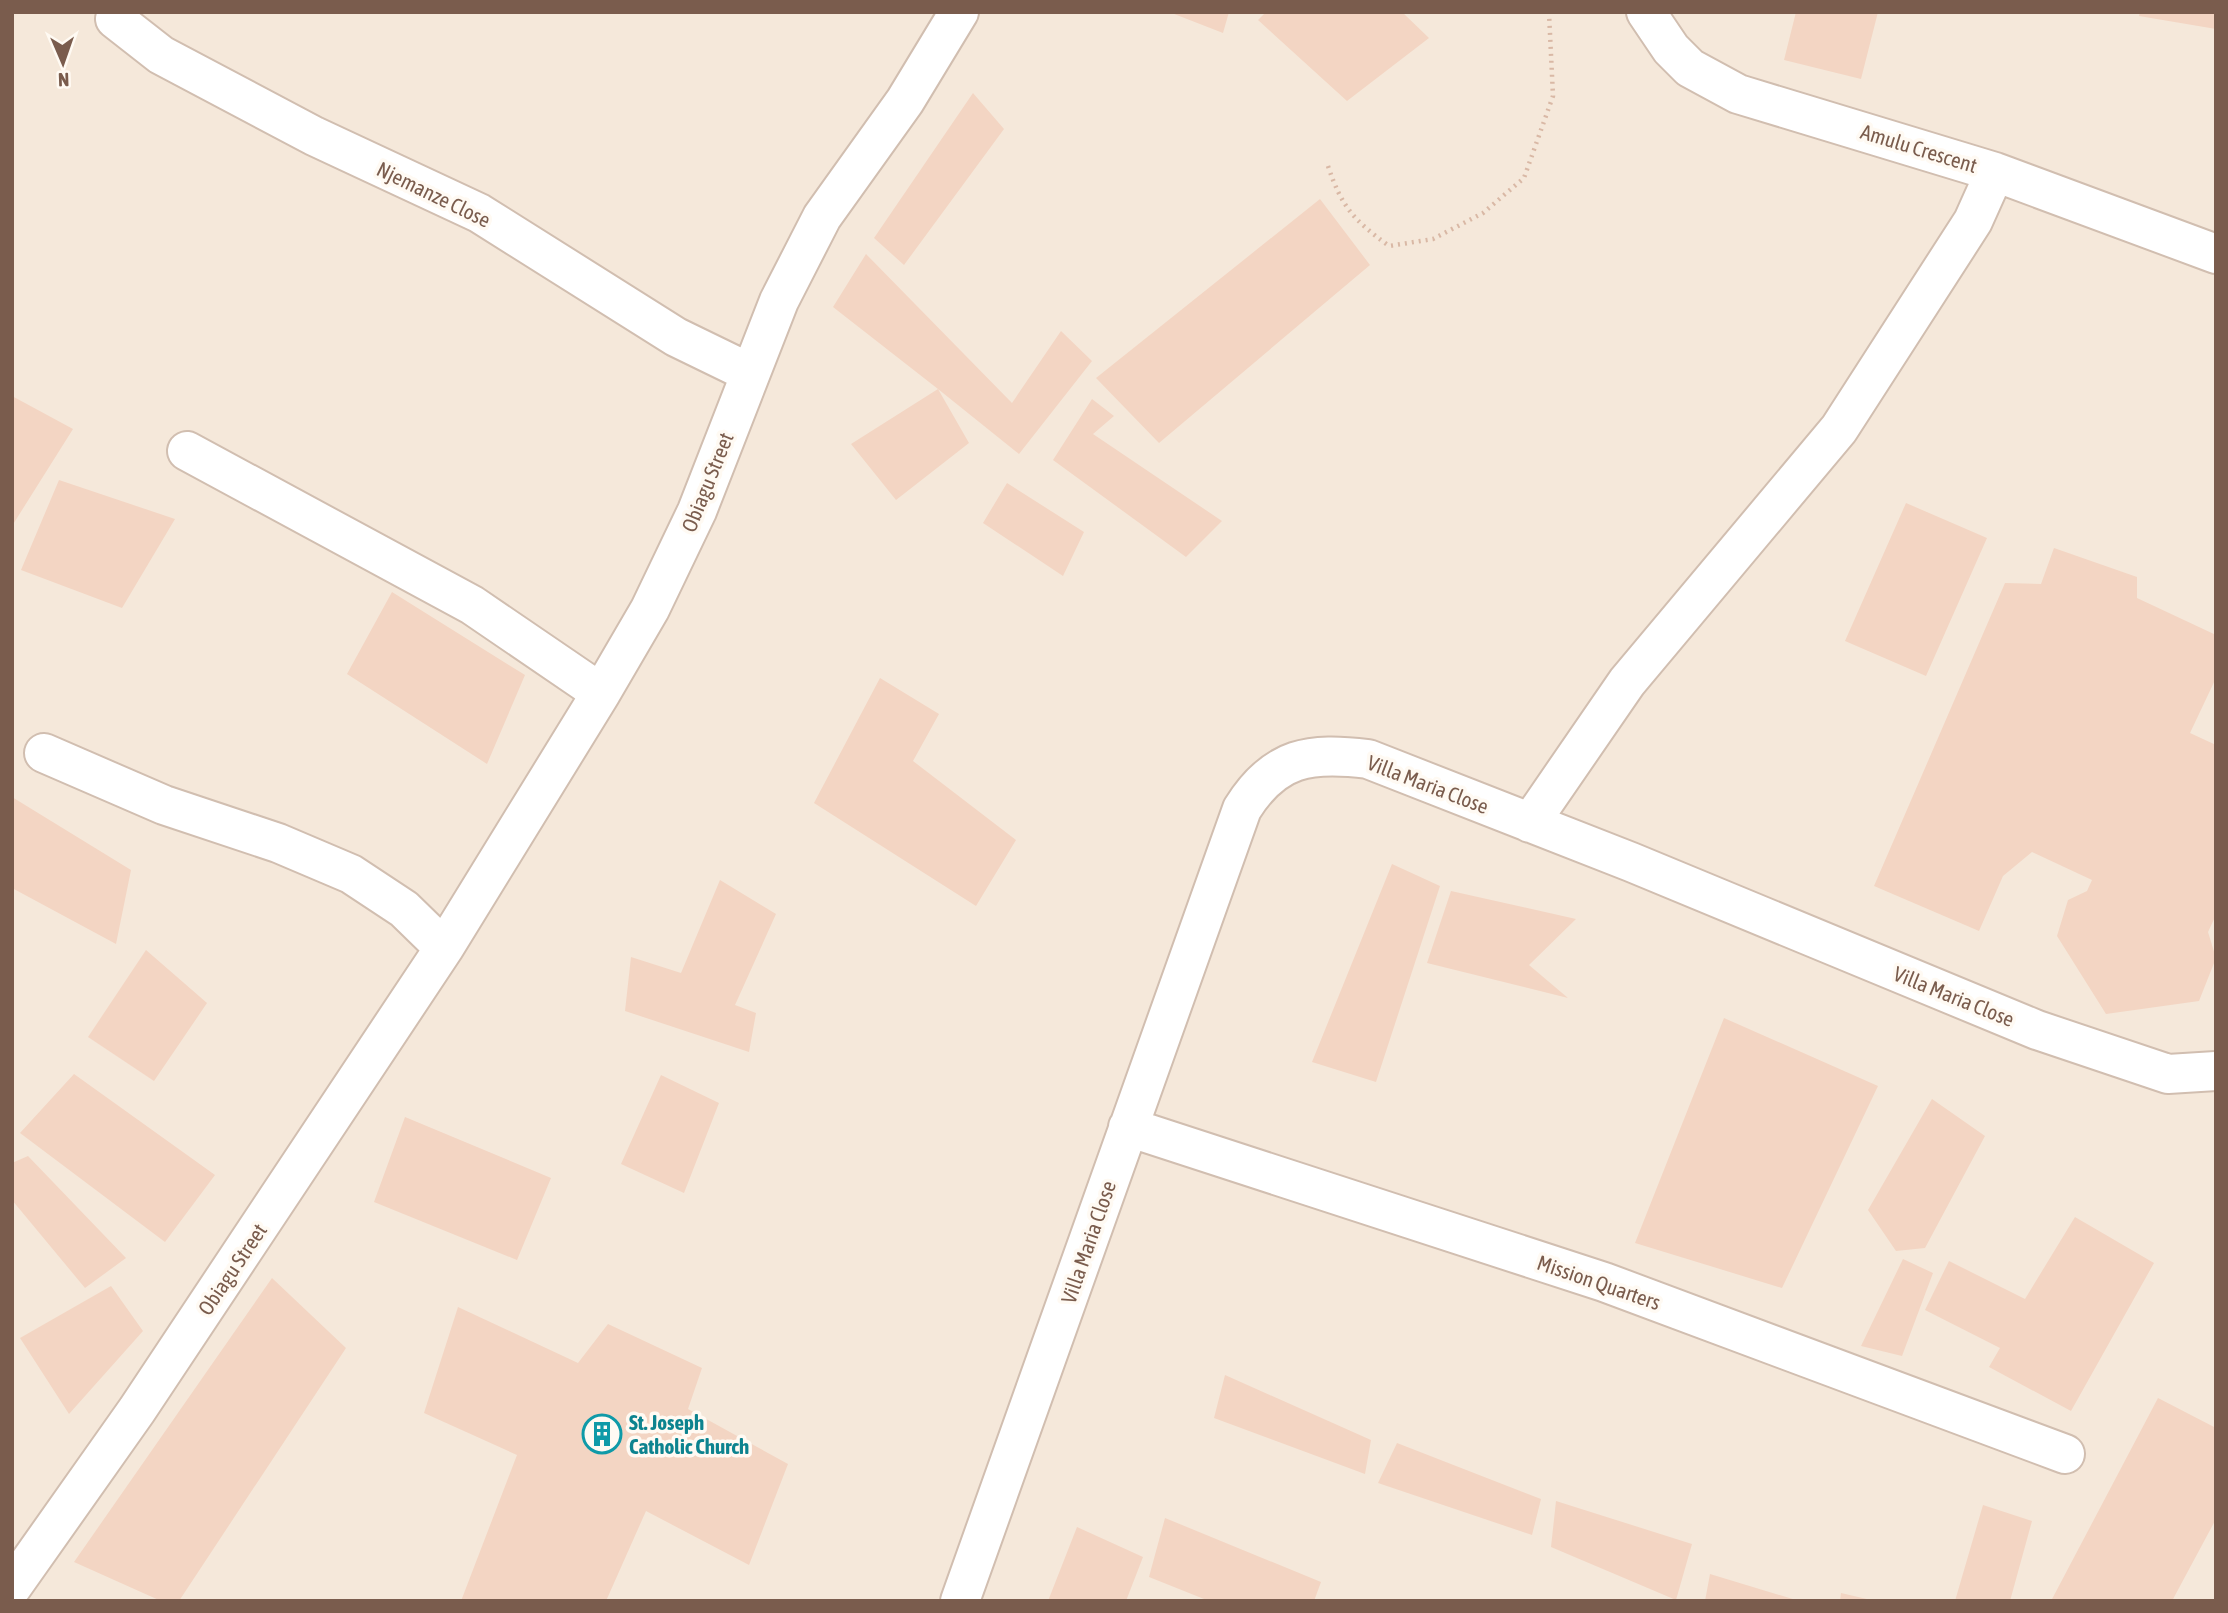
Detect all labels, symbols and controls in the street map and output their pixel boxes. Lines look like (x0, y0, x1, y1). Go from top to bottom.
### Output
north arrow (28, 28, 98, 98)
text: N (58, 69, 70, 91)
street label: Amulu Crescent (1858, 119, 1980, 177)
street label: Njemanze Close (373, 156, 495, 232)
street label: Obiagu Street (676, 429, 738, 535)
street label: Villa Maria Close (1364, 750, 1492, 818)
street label: Villa Maria Close (1890, 961, 2018, 1031)
street label: Villa Maria Close (1056, 1178, 1120, 1306)
street label: Obiagu Street (193, 1219, 271, 1319)
street label: Mission Quarters (1534, 1250, 1664, 1314)
place label: St. Joseph Catholic Church (629, 1410, 749, 1458)
building icon: St. Joseph Catholic Church (581, 1413, 623, 1455)

